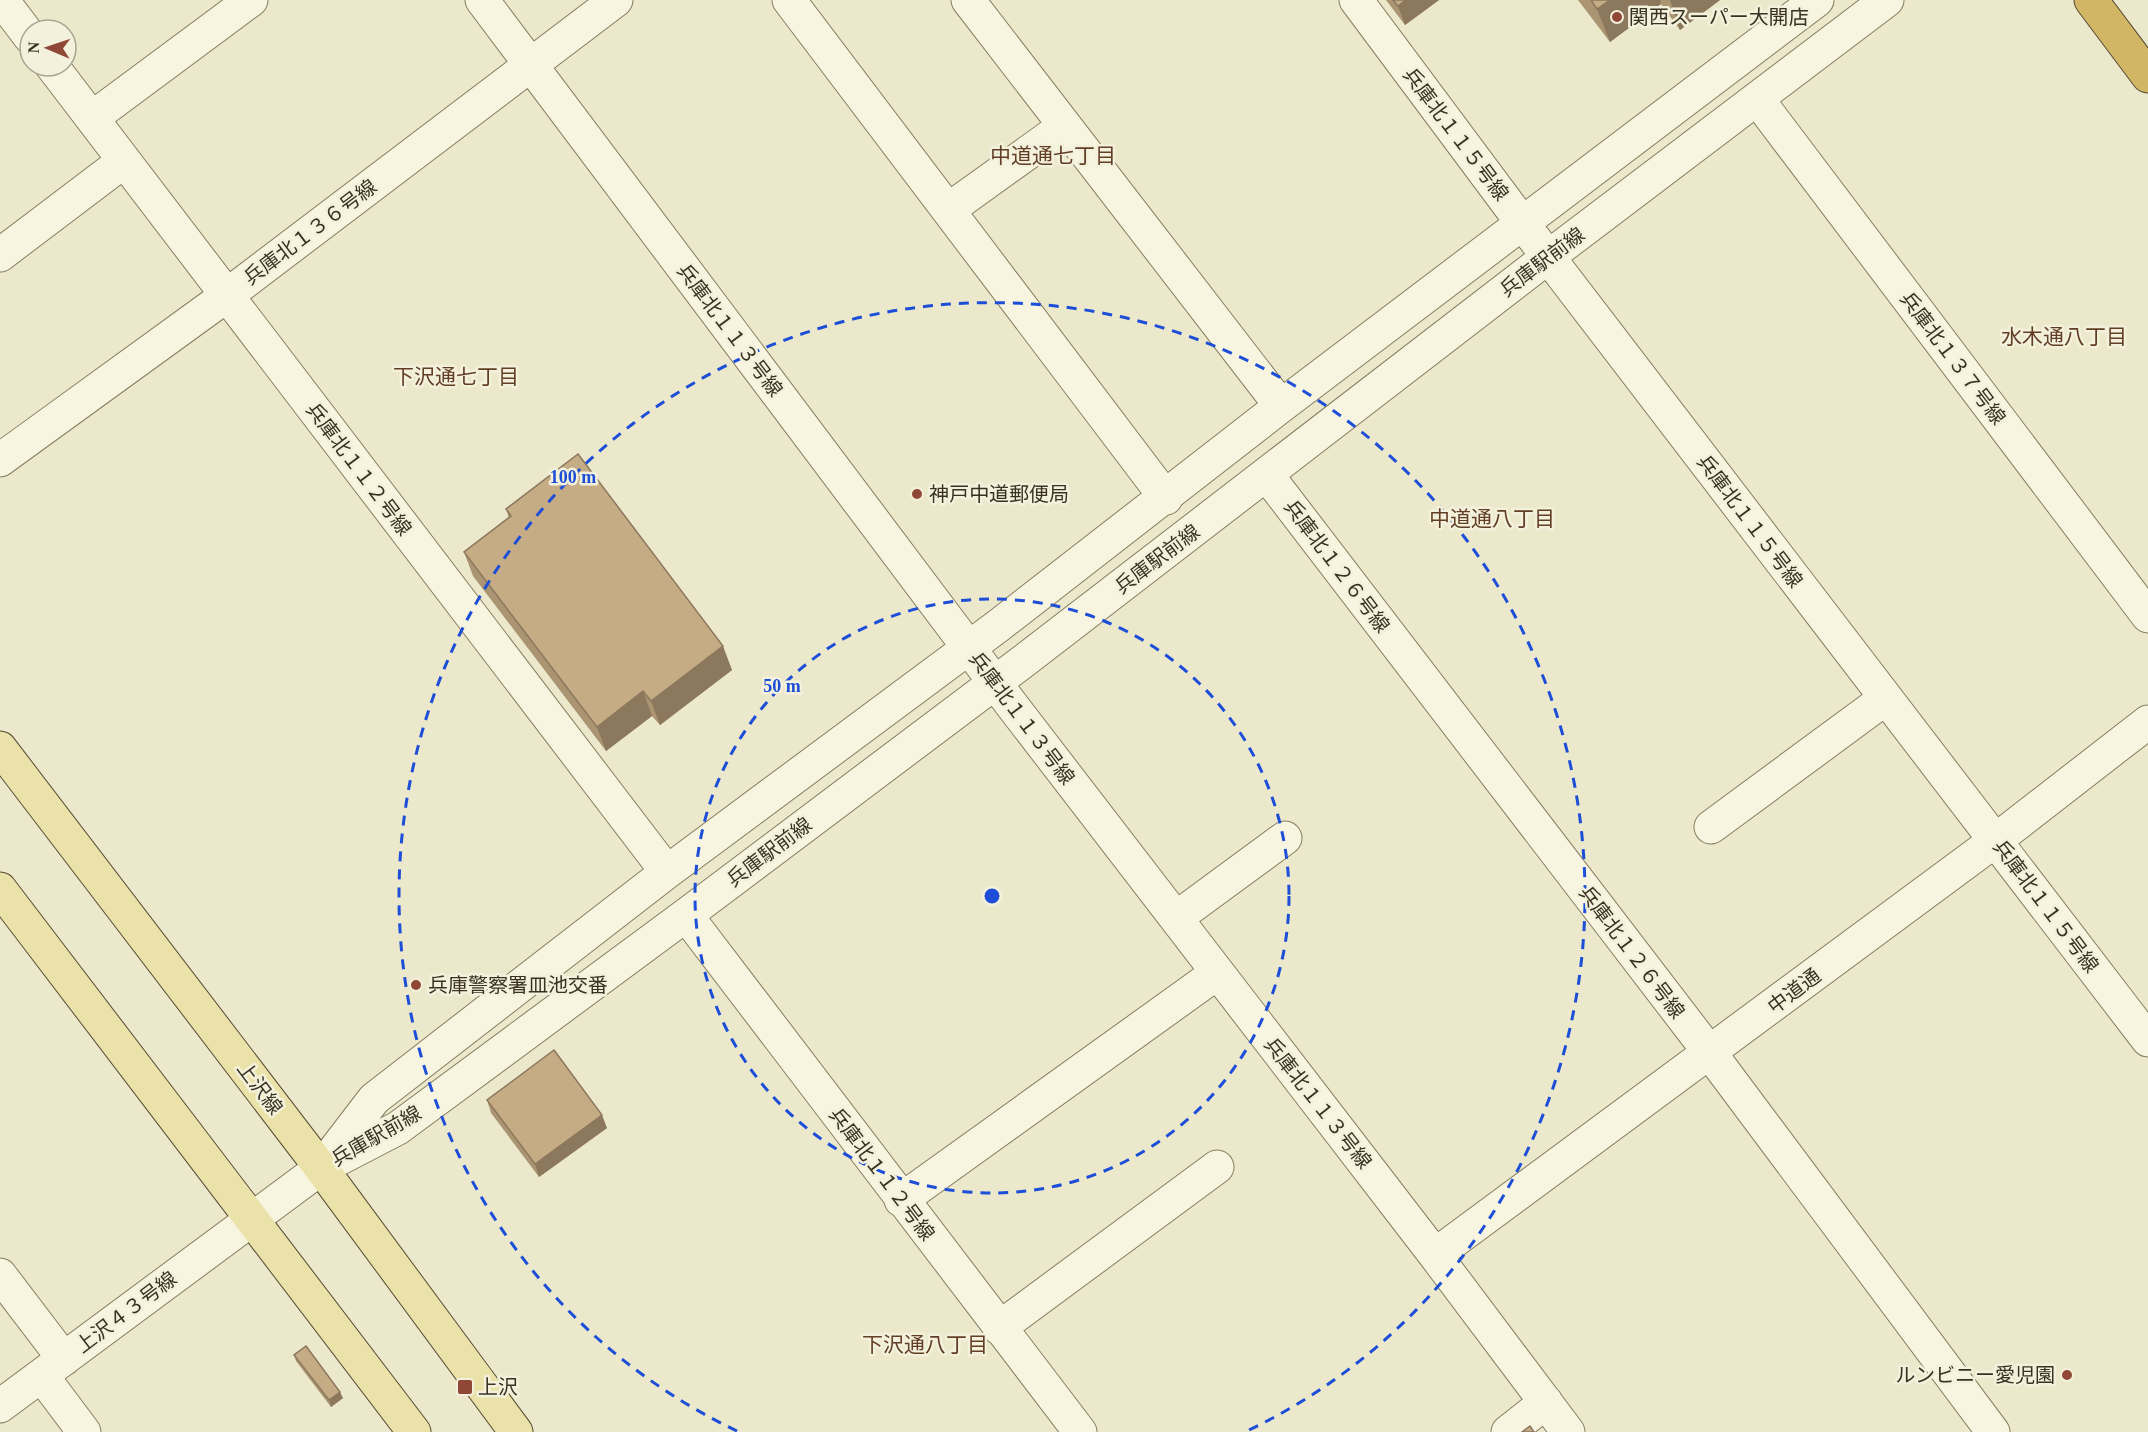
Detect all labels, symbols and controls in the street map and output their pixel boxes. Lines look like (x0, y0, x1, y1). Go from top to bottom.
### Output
place label: 関西スーパー大開店 (1629, 6, 1809, 28)
marker: 関西スーパー大開店 (1610, 10, 1624, 24)
north arrow (18, 18, 78, 78)
text: N (25, 41, 42, 54)
street label: 兵庫北１１５号線 (1399, 63, 1513, 205)
district label: 中道通七丁目 (990, 144, 1116, 168)
street label: 兵庫北１３６号線 (239, 175, 381, 289)
street label: 兵庫駅前線 (1495, 223, 1589, 301)
street label: 兵庫北１１３号線 (673, 259, 787, 401)
street label: 兵庫北１３７号線 (1896, 287, 2010, 429)
district label: 水木通八丁目 (2001, 325, 2127, 349)
district label: 下沢通七丁目 (393, 365, 519, 389)
street label: 兵庫北１１２号線 (302, 398, 416, 540)
street label: 兵庫北１１５号線 (1693, 450, 1807, 592)
text: 100 m (550, 467, 596, 487)
place label: 神戸中道郵便局 (929, 483, 1069, 505)
marker: 神戸中道郵便局 (910, 487, 924, 501)
street label: 兵庫北１２６号線 (1280, 495, 1394, 637)
district label: 中道通八丁目 (1429, 507, 1555, 531)
street label: 兵庫駅前線 (1110, 520, 1204, 598)
street label: 兵庫北１１３号線 (965, 647, 1079, 789)
text: 50 m (763, 676, 801, 696)
street label: 兵庫駅前線 (722, 813, 816, 891)
street label: 兵庫北１１５号線 (1989, 835, 2103, 977)
street label: 兵庫北１２６号線 (1575, 881, 1689, 1023)
centre of rings (982, 886, 1002, 906)
street label: 中道通 (1763, 964, 1825, 1018)
place label: 兵庫警察署皿池交番 (428, 974, 608, 996)
marker: 兵庫警察署皿池交番 (409, 978, 423, 992)
street label: 兵庫北１１３号線 (1260, 1033, 1376, 1173)
street label: 上沢線 (233, 1057, 287, 1119)
street label: 兵庫駅前線 (327, 1101, 425, 1171)
street label: 兵庫北１１２号線 (825, 1103, 939, 1245)
street label: 上沢４３号線 (71, 1267, 181, 1357)
district label: 下沢通八丁目 (862, 1333, 988, 1357)
place label: ルンビニー愛児園 (1895, 1364, 2055, 1386)
marker: ルンビニー愛児園 (2060, 1368, 2074, 1382)
place label: 上沢 (478, 1376, 518, 1398)
marker: 上沢 (456, 1378, 474, 1396)

